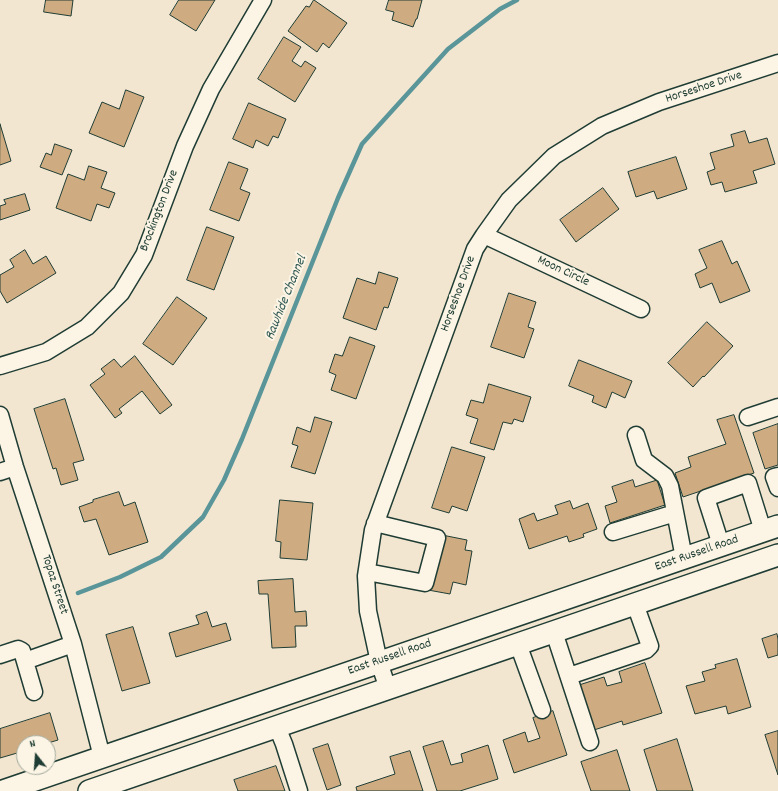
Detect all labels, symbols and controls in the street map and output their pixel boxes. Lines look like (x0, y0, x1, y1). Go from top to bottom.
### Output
street label: Horseshoe Drive (664, 68, 744, 108)
street label: Brockington Drive (137, 168, 183, 254)
water label: Rawhide Channel (262, 253, 312, 343)
street label: Moon Circle (534, 253, 592, 291)
street label: Horseshoe Drive (438, 254, 480, 334)
street label: East Russell Road (653, 532, 741, 576)
street label: Topaz Street (37, 553, 71, 617)
street label: East Russell Road (346, 636, 434, 680)
north arrow (16, 735, 56, 775)
text: N (28, 736, 38, 753)

